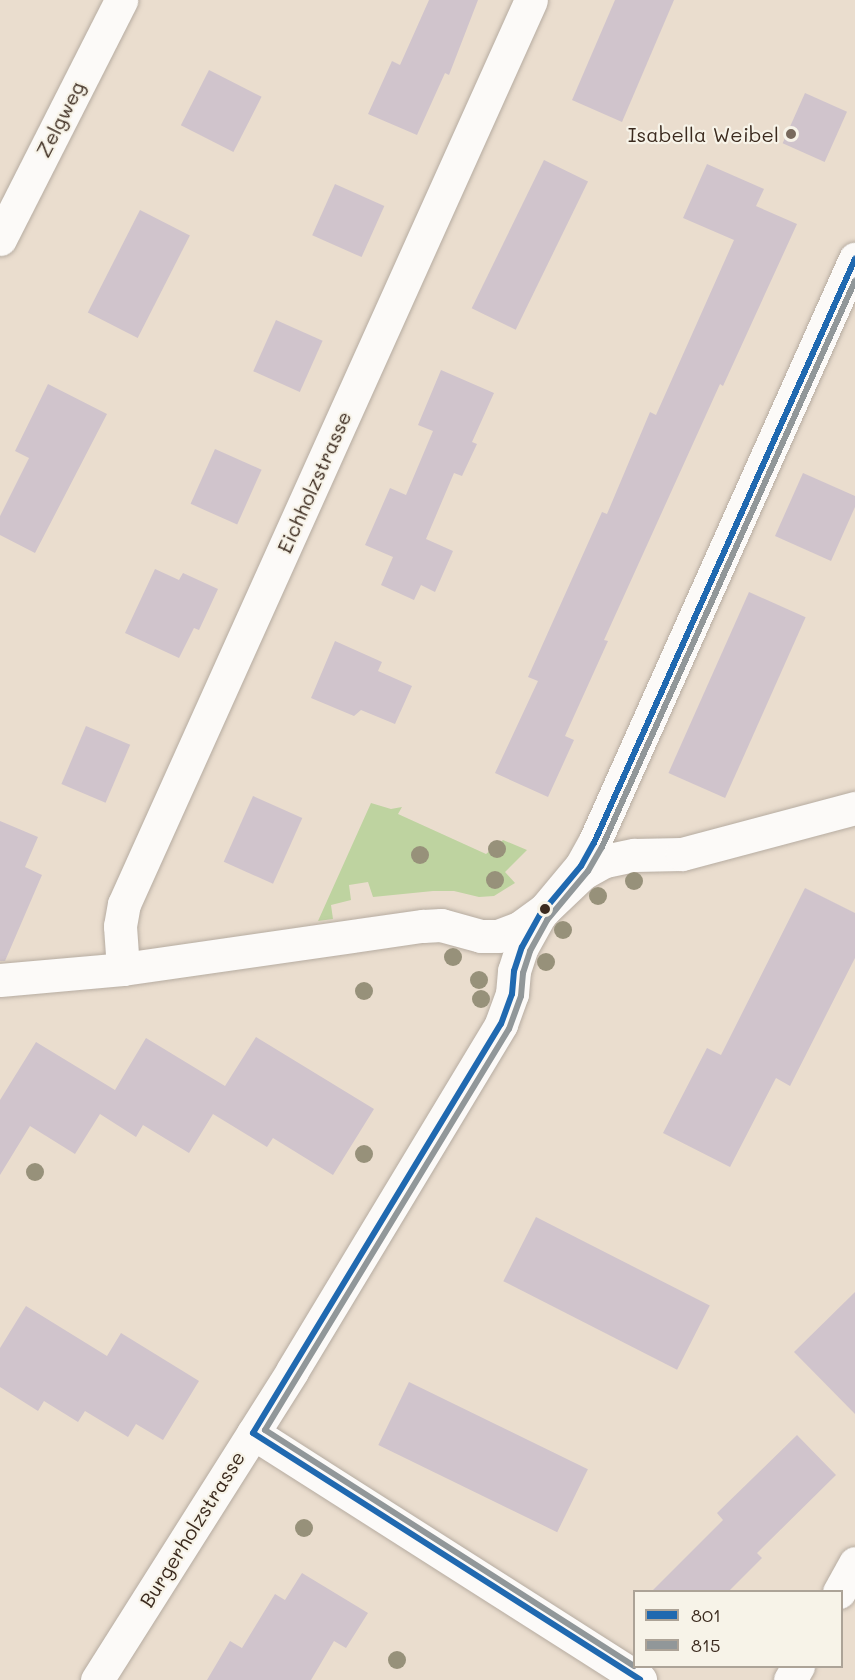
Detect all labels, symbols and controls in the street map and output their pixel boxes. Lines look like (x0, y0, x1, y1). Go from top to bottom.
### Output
street label: Zelgweg (31, 77, 89, 161)
place label: Isabella Weibel (628, 122, 779, 146)
marker: Isabella Weibel (784, 127, 798, 141)
street label: Eichholzstrasse (272, 407, 356, 557)
unlabelled marker (539, 903, 551, 915)
street label: Burgerholzstrasse (134, 1447, 250, 1611)
legend (633, 1590, 843, 1668)
text: 801 (691, 1603, 721, 1627)
text: 815 (691, 1633, 720, 1657)

